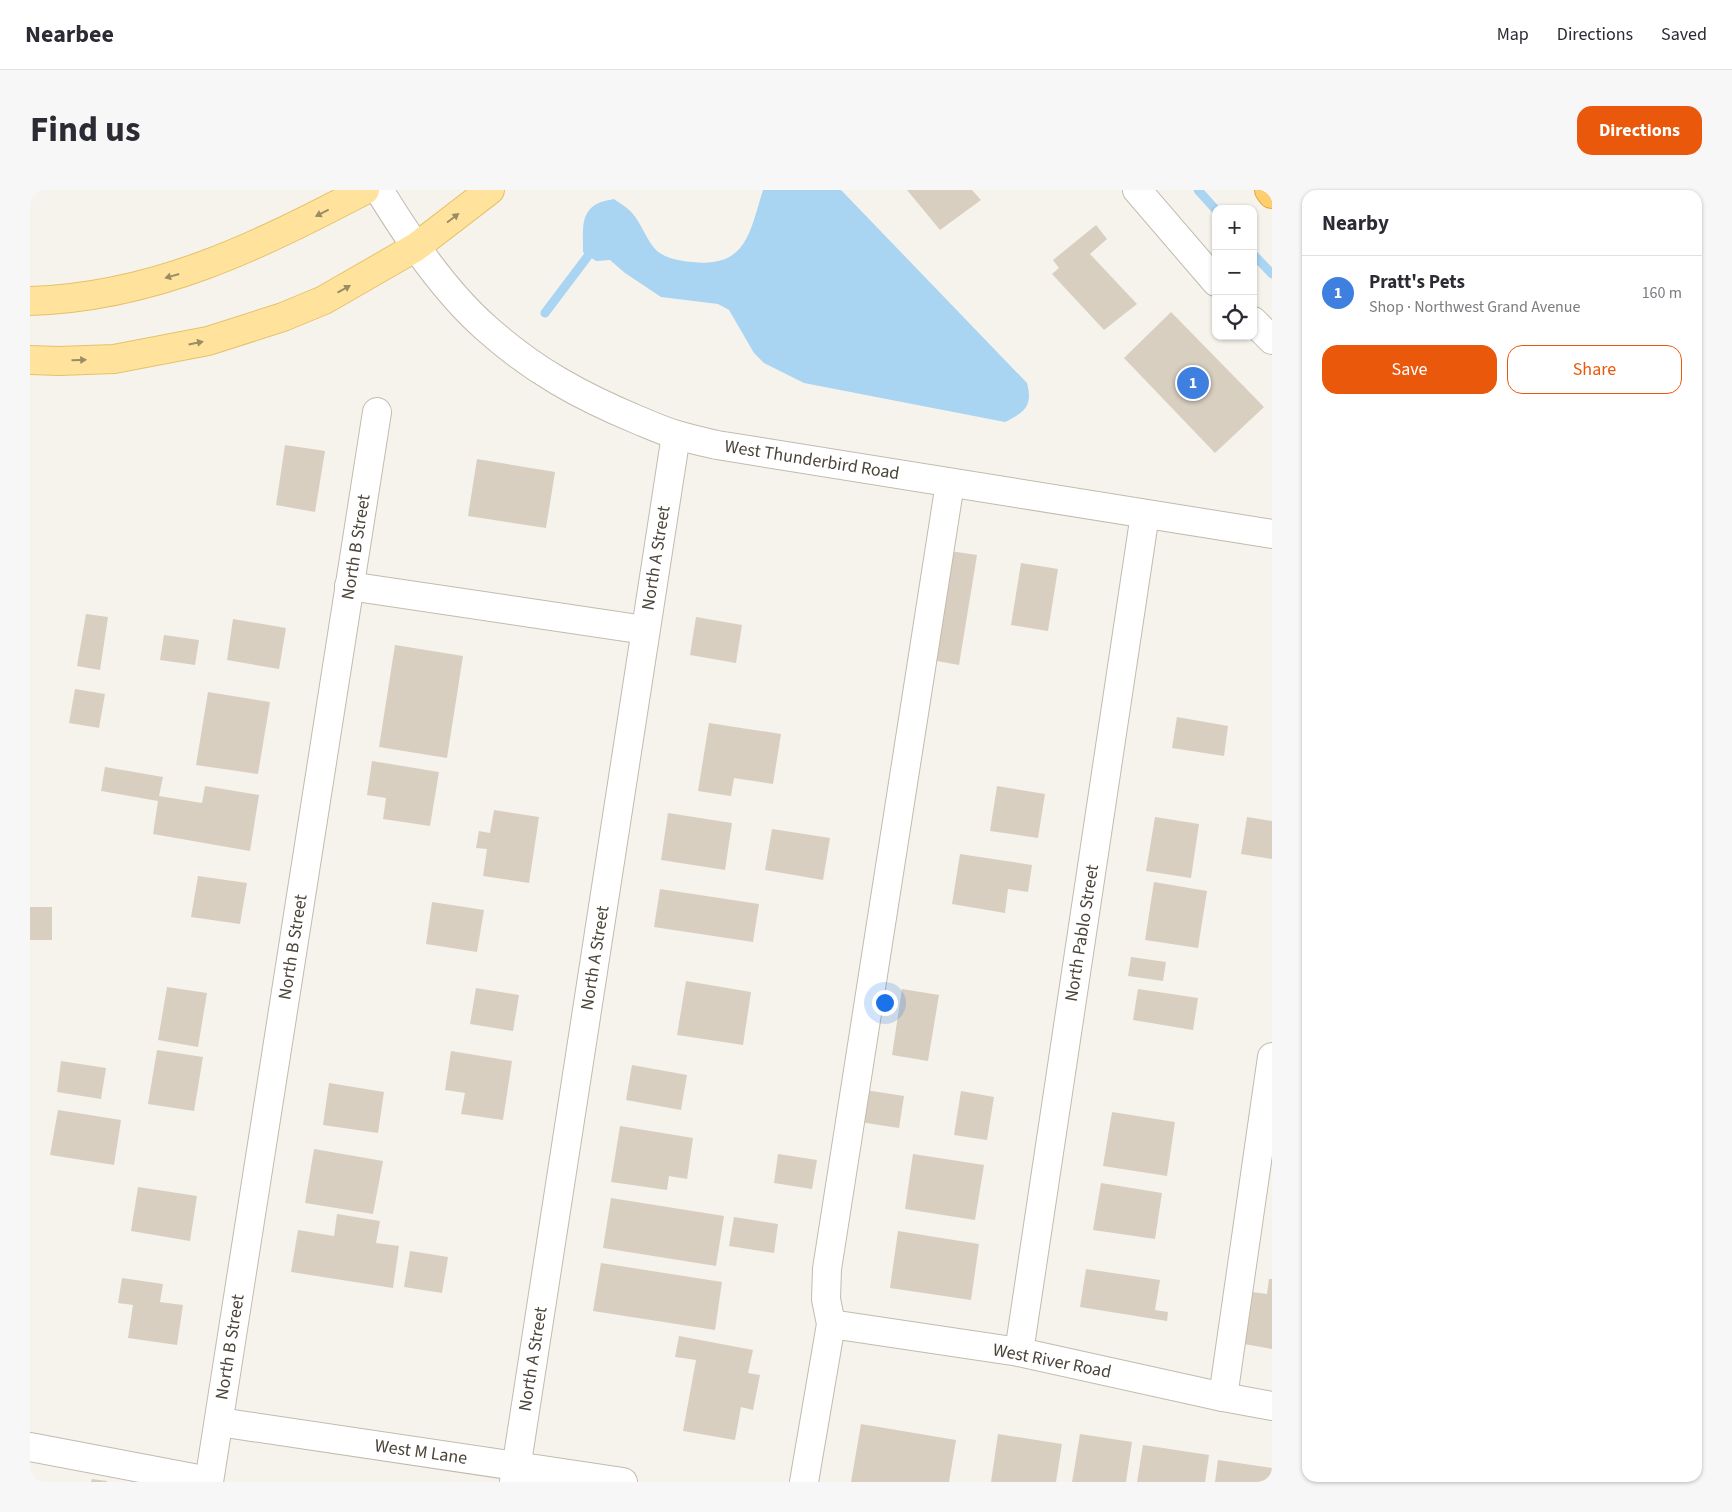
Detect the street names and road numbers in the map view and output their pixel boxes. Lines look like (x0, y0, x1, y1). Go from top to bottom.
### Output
street label: West Thunderbird Road (723, 434, 901, 486)
street label: North B Street (335, 492, 377, 602)
street label: North A Street (635, 504, 677, 612)
street label: North Pablo Street (1059, 863, 1105, 1003)
street label: North B Street (272, 892, 314, 1002)
street label: North A Street (574, 904, 616, 1012)
street label: North B Street (209, 1292, 251, 1402)
street label: North A Street (512, 1305, 554, 1413)
street label: West River Road (991, 1337, 1113, 1385)
street label: West M Lane (373, 1433, 469, 1471)

